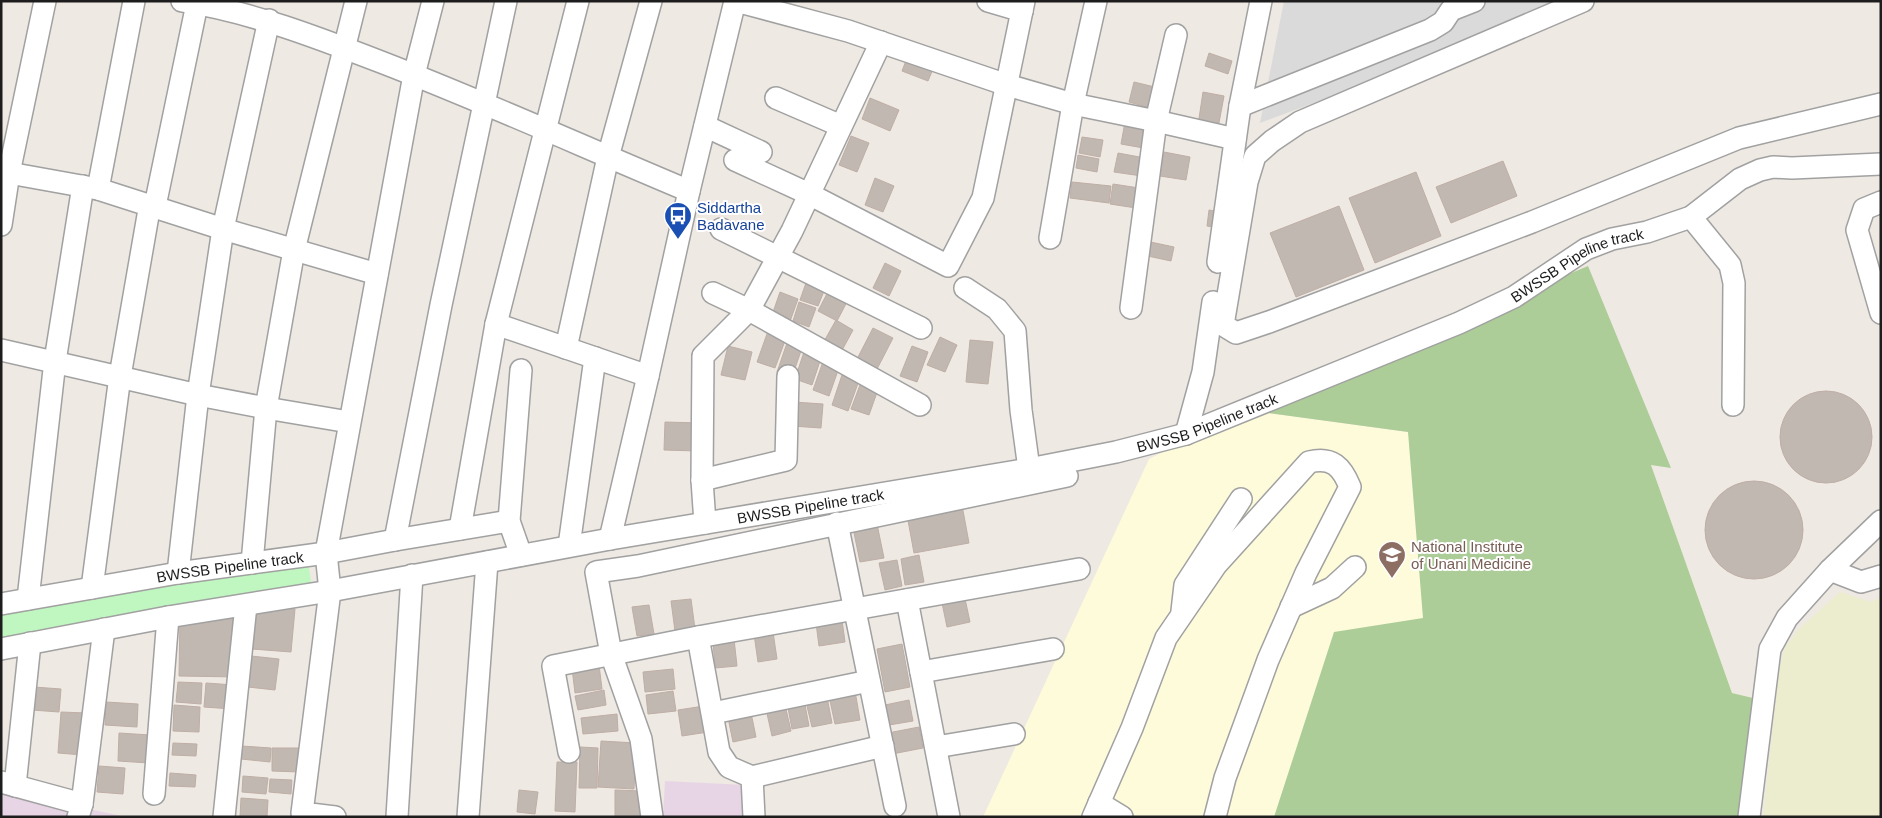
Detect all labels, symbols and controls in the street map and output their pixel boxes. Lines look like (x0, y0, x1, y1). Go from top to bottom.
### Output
place label: Siddartha Badavane (697, 199, 765, 233)
bus stop icon: Siddartha Badavane (663, 201, 693, 240)
street label: BWSSB Pipeline track (1507, 224, 1645, 305)
street label: BWSSB Pipeline track (1135, 389, 1280, 455)
street label: BWSSB Pipeline track (736, 485, 885, 526)
place label: National Institute of Unani Medicine (1411, 538, 1531, 572)
school or university icon: National Institute of Unani Medicine (1377, 540, 1407, 579)
street label: BWSSB Pipeline track (155, 548, 305, 585)

